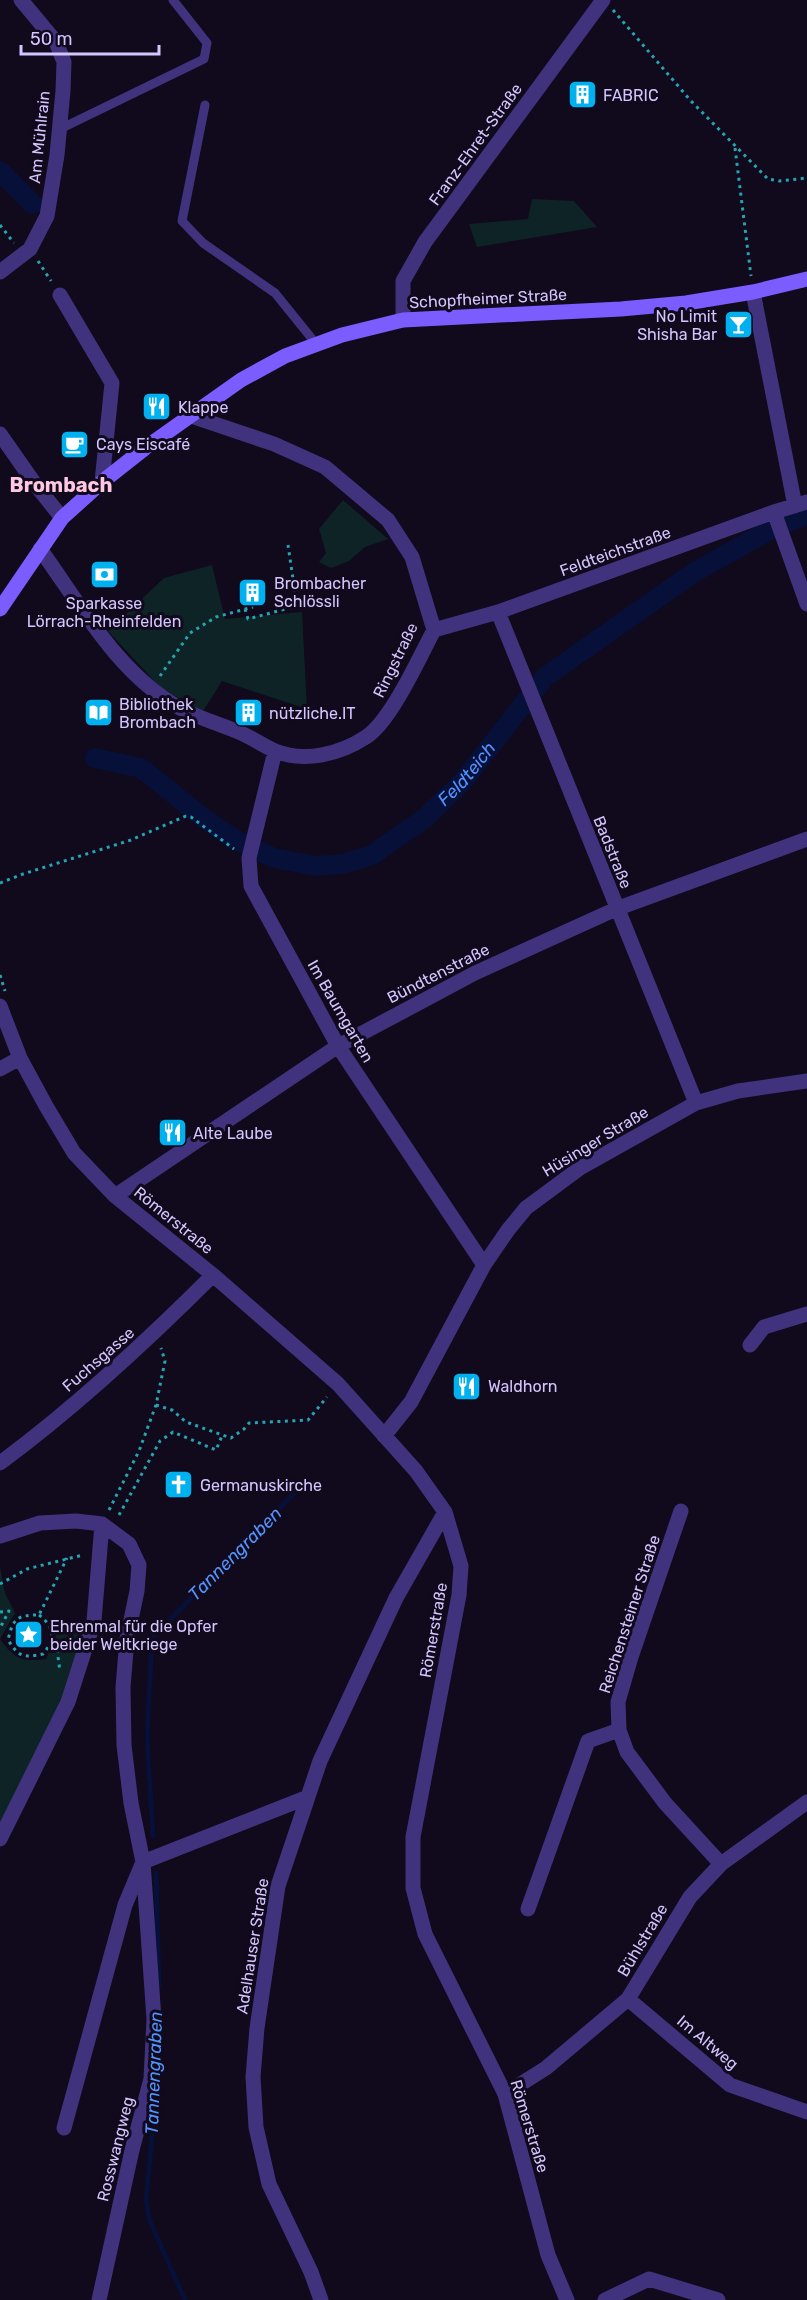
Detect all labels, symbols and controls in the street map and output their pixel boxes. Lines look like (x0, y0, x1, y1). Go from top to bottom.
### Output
scale bar (21, 18, 159, 56)
text: 50 m (30, 28, 73, 50)
building icon: FABRIC (566, 79, 598, 111)
street label: Franz-Ehret-Straße (425, 80, 526, 209)
place label: FABRIC (603, 86, 659, 105)
street label: Am Mühlrain (25, 90, 54, 184)
street label: Schopfheimer Straße (409, 285, 567, 312)
place label: No Limit Shisha Bar (637, 307, 717, 344)
bar icon: No Limit Shisha Bar (722, 309, 754, 341)
restaurant icon: Klappe (141, 391, 173, 423)
place label: Klappe (178, 398, 228, 417)
cafe icon: Cays Eiscafé (59, 428, 91, 460)
place label: Cays Eiscafé (96, 435, 190, 454)
district label: Brombach (10, 473, 112, 497)
street label: Feldteichstraße (557, 523, 673, 580)
bank icon: Sparkasse Lörrach-Rheinfelden (88, 559, 120, 591)
place label: Brombacher Schlössli (274, 574, 366, 611)
building icon: Brombacher Schlössli (237, 576, 269, 608)
place label: Sparkasse Lörrach-Rheinfelden (27, 594, 181, 631)
street label: Ringstraße (369, 620, 422, 701)
place label: Bibliothek Brombach (119, 695, 196, 732)
library icon: Bibliothek Brombach (82, 697, 114, 729)
building icon: nützliche.IT (232, 697, 264, 729)
place label: nützliche.IT (269, 704, 356, 723)
water label: Feldteich (433, 738, 500, 811)
street label: Badstraße (589, 813, 636, 891)
street label: Bündtenstraße (384, 940, 492, 1007)
street label: Im Baumgarten (304, 957, 378, 1066)
street label: Hüsinger Straße (539, 1102, 652, 1181)
restaurant icon: Alte Laube (156, 1117, 188, 1149)
place label: Alte Laube (193, 1124, 273, 1143)
street label: Römerstraße (130, 1183, 217, 1258)
street label: Fuchsgasse (58, 1323, 138, 1396)
restaurant icon: Waldhorn (451, 1370, 483, 1402)
place label: Waldhorn (488, 1377, 557, 1396)
church icon: Germanuskirche (163, 1469, 195, 1501)
place label: Germanuskirche (200, 1476, 322, 1495)
water label: Tannengraben (184, 1503, 286, 1605)
street label: Reichensteiner Straße (595, 1533, 664, 1696)
street label: Römerstraße (416, 1581, 451, 1679)
place label: Ehrenmal für die Opfer beider Weltkriege (50, 1617, 218, 1654)
place icon: Ehrenmal für die Opfer beider Weltkriege (13, 1619, 45, 1651)
street label: Adelhauser Straße (232, 1877, 273, 2015)
street label: Bühlstraße (613, 1900, 672, 1980)
water label: Tannengraben (141, 2011, 167, 2135)
street label: Im Altweg (673, 2011, 742, 2073)
street label: Römerstraße (506, 2077, 553, 2175)
street label: Rosswangweg (93, 2095, 138, 2204)

